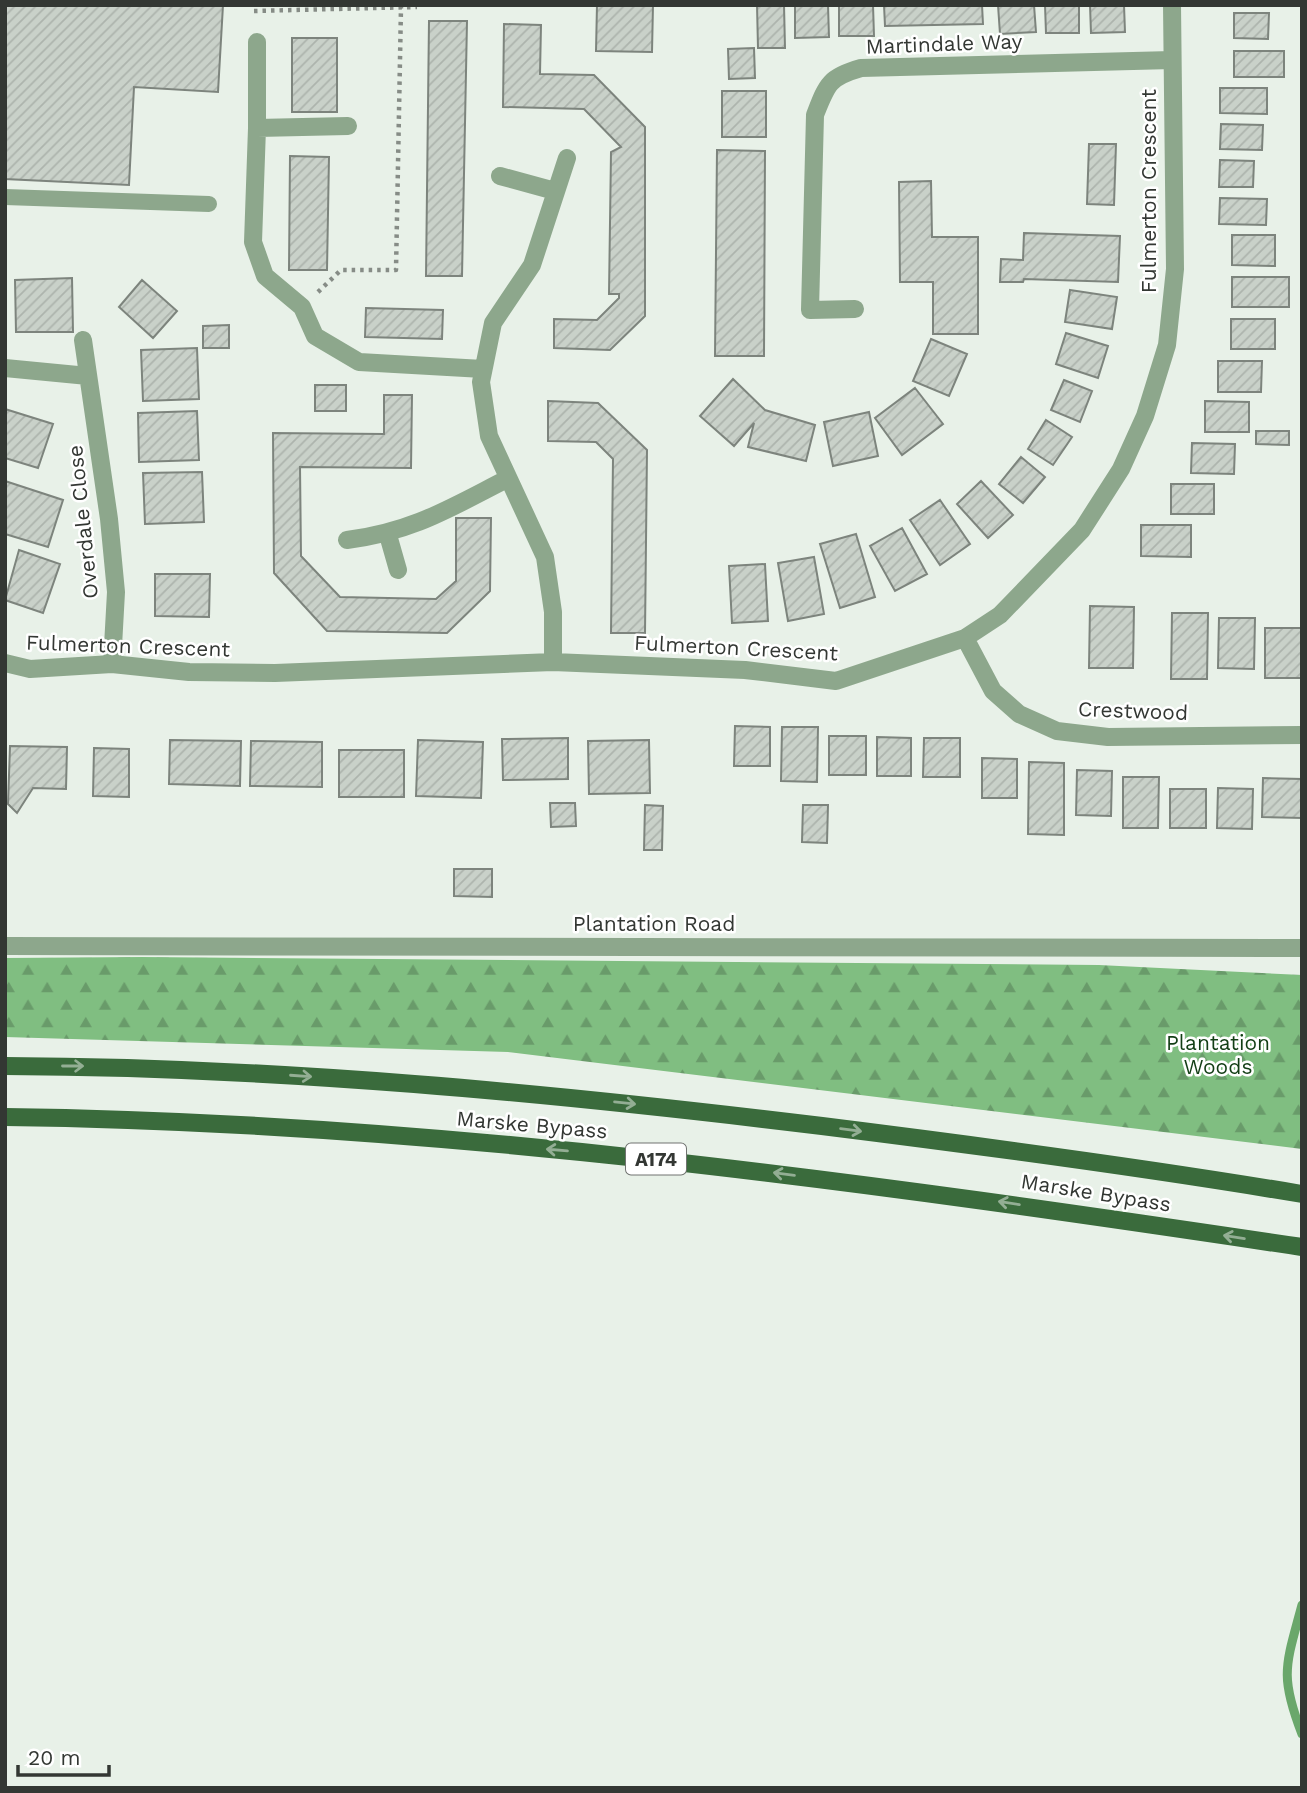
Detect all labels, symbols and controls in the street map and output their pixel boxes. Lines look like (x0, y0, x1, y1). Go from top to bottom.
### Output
street label: Martindale Way (865, 28, 1023, 59)
street label: Fulmerton Crescent (1136, 89, 1161, 293)
street label: Overdale Close (62, 444, 103, 600)
street label: Fulmerton Crescent (25, 629, 231, 662)
street label: Fulmerton Crescent (633, 630, 839, 665)
street label: Crestwood (1078, 696, 1189, 725)
street label: Plantation Road (573, 911, 735, 936)
park label: Plantation Woods (1166, 1030, 1270, 1079)
one-way arrow (62, 1059, 85, 1073)
one-way arrow (289, 1070, 312, 1083)
one-way arrow (613, 1097, 636, 1110)
street label: Marske Bypass (456, 1105, 609, 1144)
one-way arrow (839, 1123, 862, 1136)
one-way arrow (547, 1143, 569, 1156)
road number: A174 (626, 1144, 686, 1175)
one-way arrow (773, 1168, 795, 1181)
street label: Marske Bypass (1019, 1168, 1173, 1217)
one-way arrow (998, 1197, 1021, 1210)
one-way arrow (1223, 1230, 1246, 1243)
scale bar (18, 1734, 108, 1778)
text: 20 m (28, 1745, 80, 1770)

